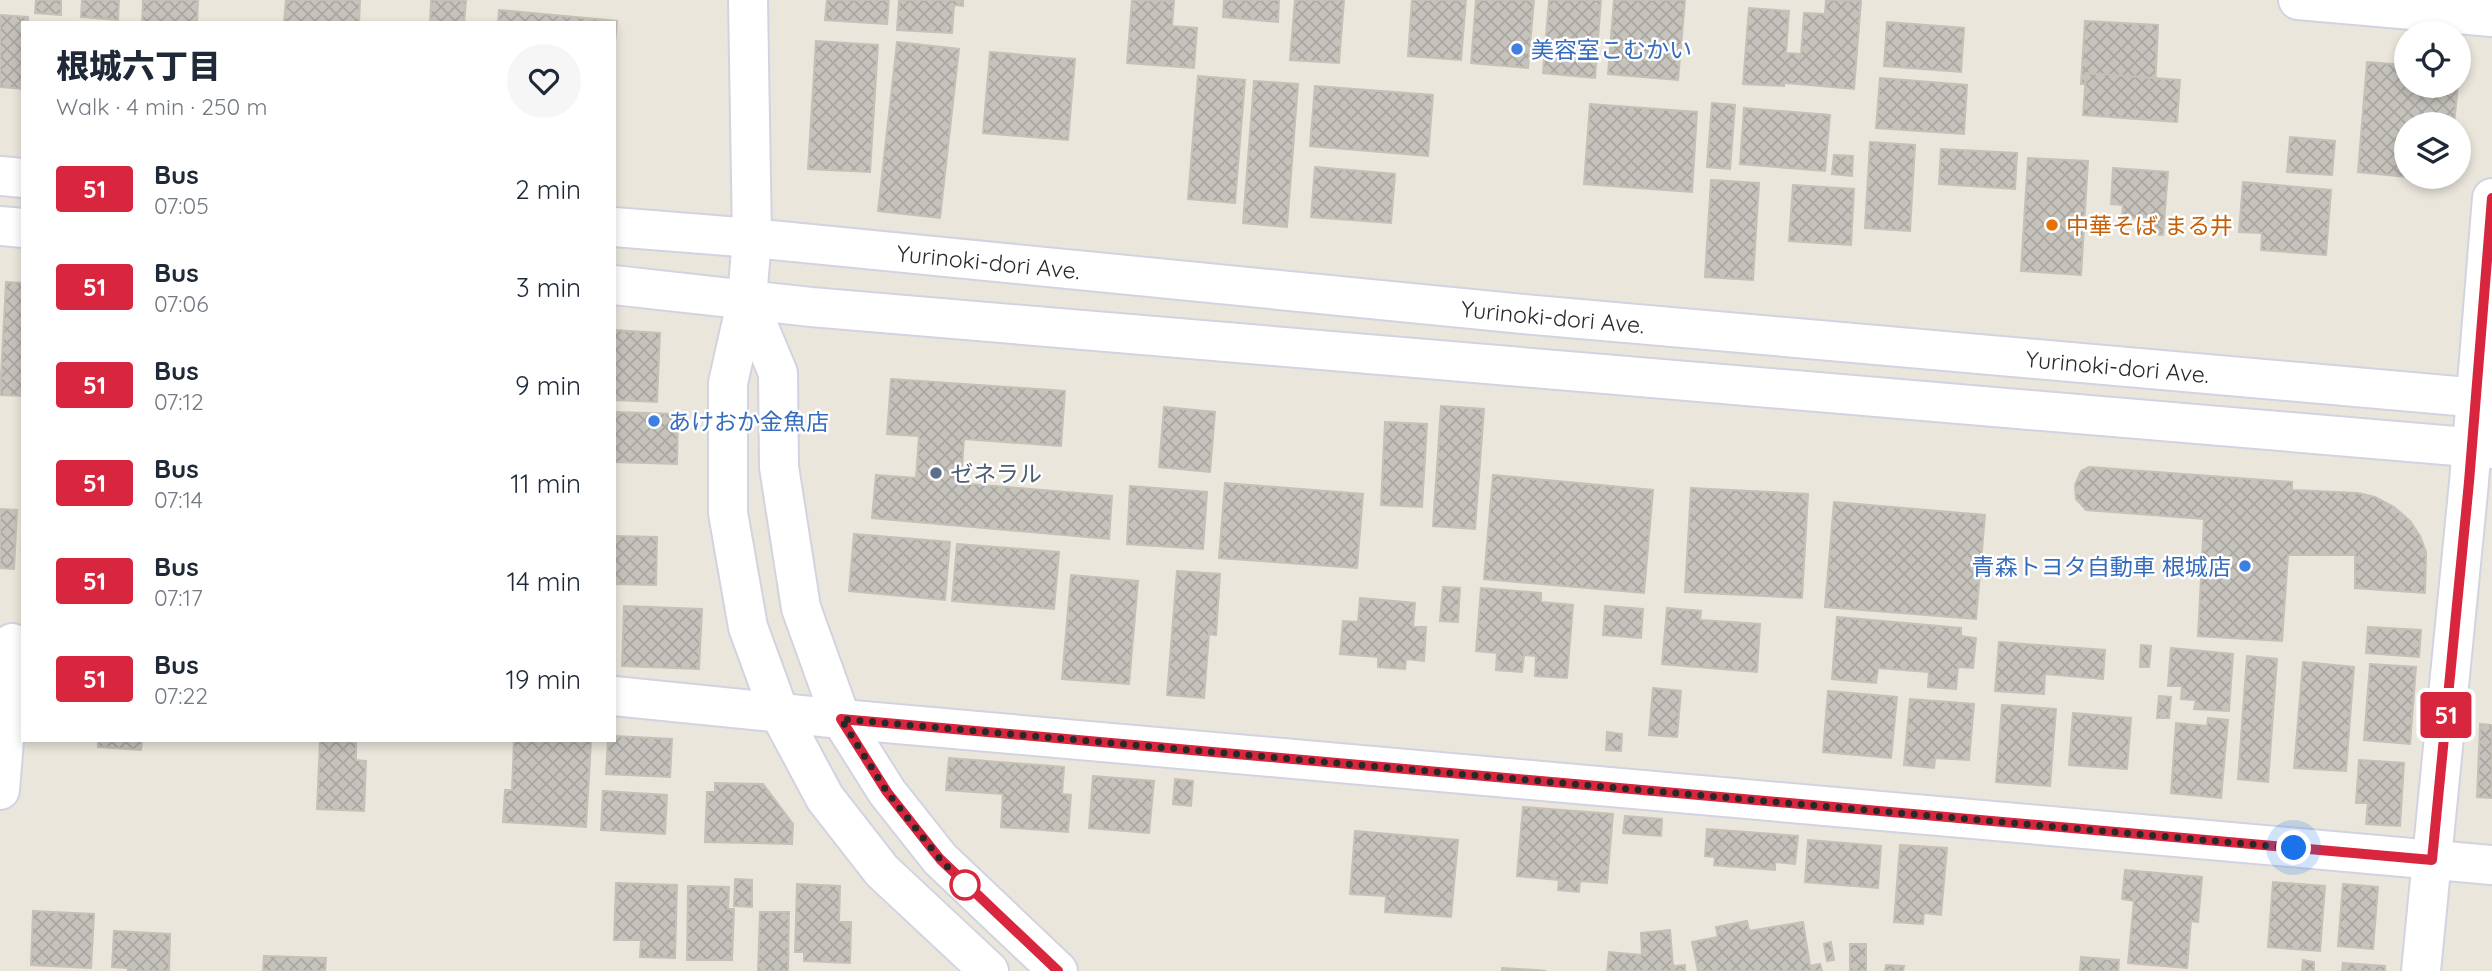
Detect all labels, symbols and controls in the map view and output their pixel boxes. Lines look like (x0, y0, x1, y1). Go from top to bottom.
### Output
map controls (2394, 21, 2471, 189)
button: locate (2394, 21, 2471, 98)
place label: 美容室こむかい (1531, 35, 1692, 64)
marker: 美容室こむかい (1509, 41, 1525, 57)
button: heart (507, 44, 581, 118)
text: 根城六丁目 (56, 45, 221, 86)
text: Walk · 4 min · 250 m (56, 92, 267, 121)
button: layers (2394, 112, 2471, 189)
text: Bus (154, 158, 199, 191)
text: 2 min (515, 173, 581, 206)
text: 51 (83, 174, 106, 204)
text: 07:05 (154, 191, 209, 220)
place label: 中華そば まる井 (2066, 211, 2233, 240)
marker: 中華そば まる井 (2044, 217, 2060, 233)
street label: Yurinoki-dori Ave. (895, 238, 1081, 285)
text: Bus (154, 256, 199, 289)
text: 3 min (516, 271, 581, 304)
text: 51 (83, 272, 106, 302)
text: 07:06 (154, 289, 209, 318)
street label: Yurinoki-dori Ave. (1460, 293, 1646, 339)
street label: Yurinoki-dori Ave. (2025, 344, 2211, 389)
text: Bus (154, 354, 199, 387)
text: 9 min (515, 369, 581, 402)
text: 51 (83, 370, 106, 400)
text: 07:12 (154, 387, 204, 416)
place label: あけおか金魚店 (668, 407, 829, 436)
marker: あけおか金魚店 (646, 413, 662, 429)
text: Bus (154, 452, 199, 485)
place label: ゼネラル (950, 459, 1042, 488)
marker: ゼネラル (928, 465, 944, 481)
text: 11 min (510, 467, 581, 500)
text: 51 (83, 468, 106, 498)
text: 07:14 (154, 485, 203, 514)
text: Bus (154, 550, 199, 583)
place label: 青森トヨタ自動車 根城店 (1972, 552, 2231, 581)
marker: 青森トヨタ自動車 根城店 (2237, 558, 2253, 574)
text: 14 min (507, 565, 581, 598)
text: 51 (83, 566, 106, 596)
text: 07:17 (154, 583, 203, 612)
text: Bus (154, 648, 199, 681)
text: 19 min (505, 663, 581, 696)
text: 51 (83, 664, 106, 694)
text: 07:22 (154, 681, 208, 710)
line badge: 51 (2414, 692, 2478, 738)
text: 51 (2434, 700, 2458, 730)
your location (2276, 830, 2311, 865)
unlabelled marker (950, 870, 980, 900)

